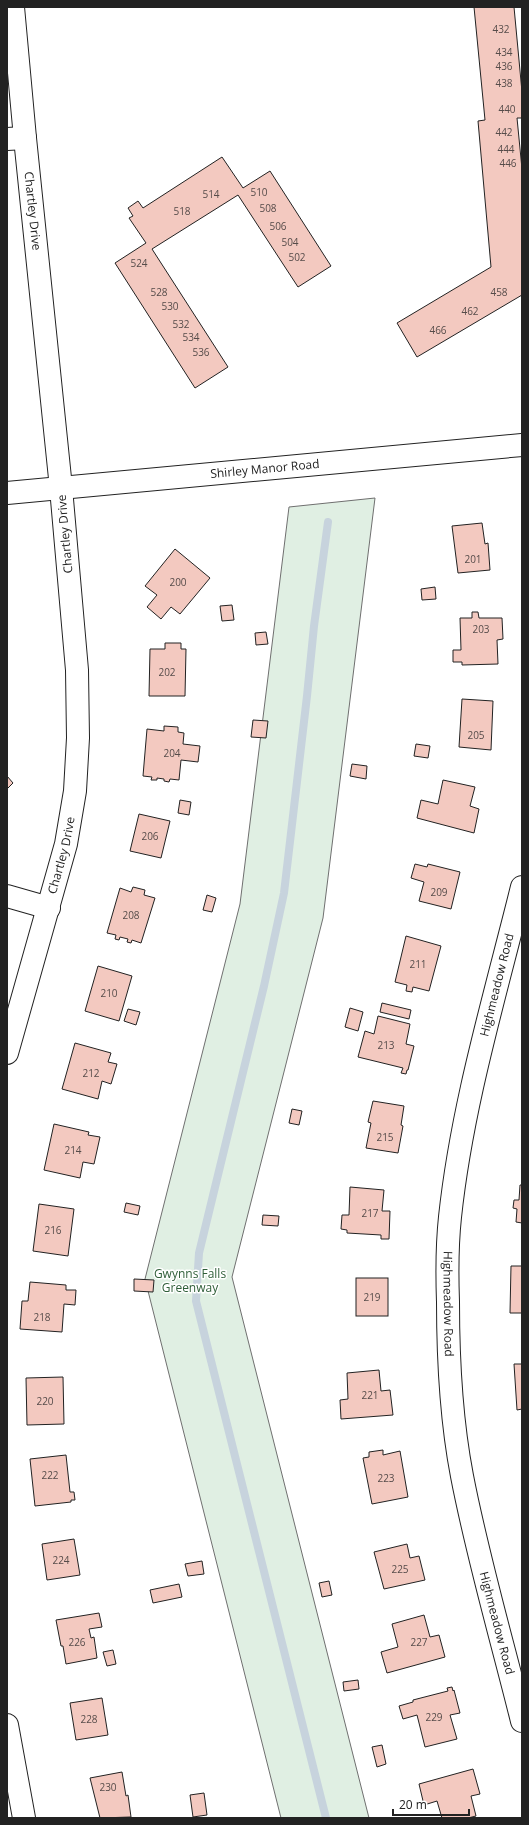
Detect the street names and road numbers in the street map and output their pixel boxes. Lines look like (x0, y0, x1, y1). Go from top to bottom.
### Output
street label: Chartley Drive (21, 171, 46, 251)
street label: Shirley Manor Road (210, 455, 320, 482)
street label: Chartley Drive (53, 494, 76, 574)
street label: Chartley Drive (43, 815, 79, 896)
street label: Highmeadow Road (475, 931, 518, 1038)
street label: Highmeadow Road (439, 1251, 458, 1357)
street label: Highmeadow Road (476, 1569, 519, 1676)

